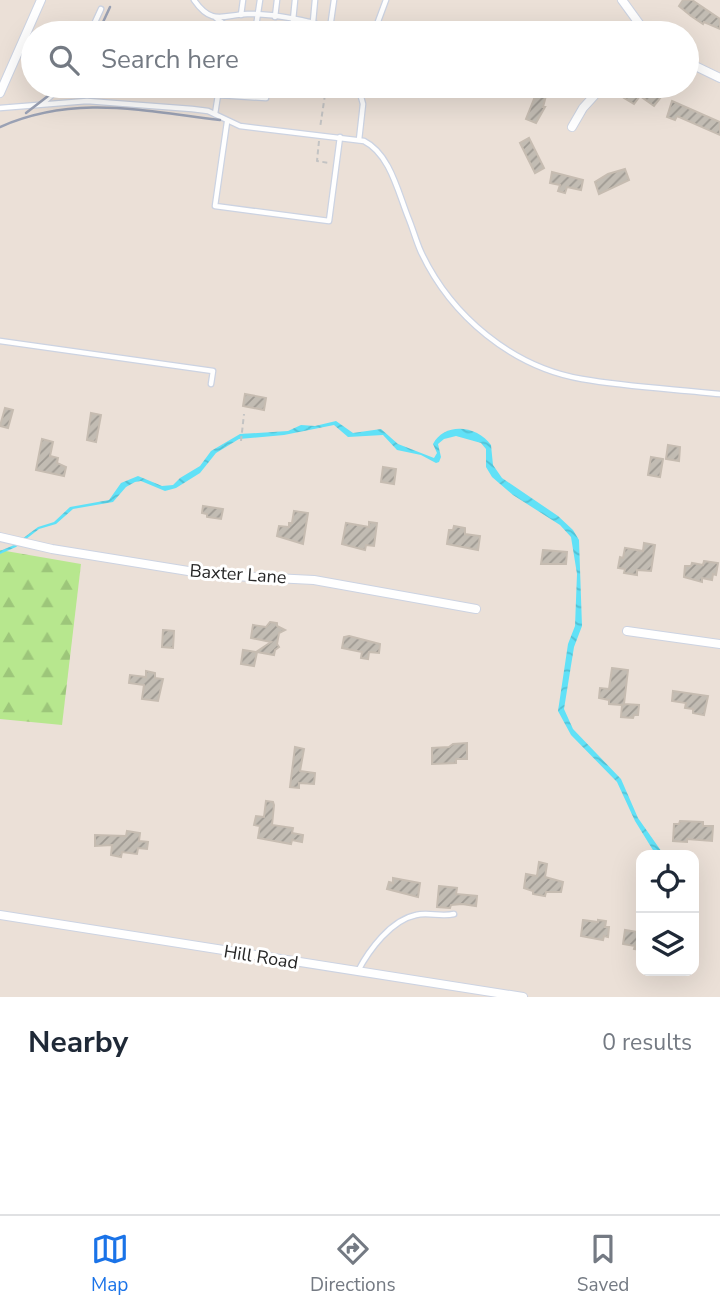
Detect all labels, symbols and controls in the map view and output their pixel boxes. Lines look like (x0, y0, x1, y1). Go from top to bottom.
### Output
search box (21, 21, 699, 98)
icon: search (45, 41, 83, 79)
text: Search here (101, 42, 239, 77)
street label: Baxter Lane (189, 559, 287, 589)
map controls (636, 850, 699, 976)
button: locate (636, 850, 699, 913)
button: layers (636, 913, 699, 976)
street label: Hill Road (222, 939, 300, 975)
text: Nearby (28, 1022, 128, 1063)
text: 0 results (602, 1027, 692, 1058)
tab: Map (91, 1230, 129, 1298)
tab: Directions (310, 1230, 396, 1298)
tab: Saved (577, 1230, 629, 1298)

